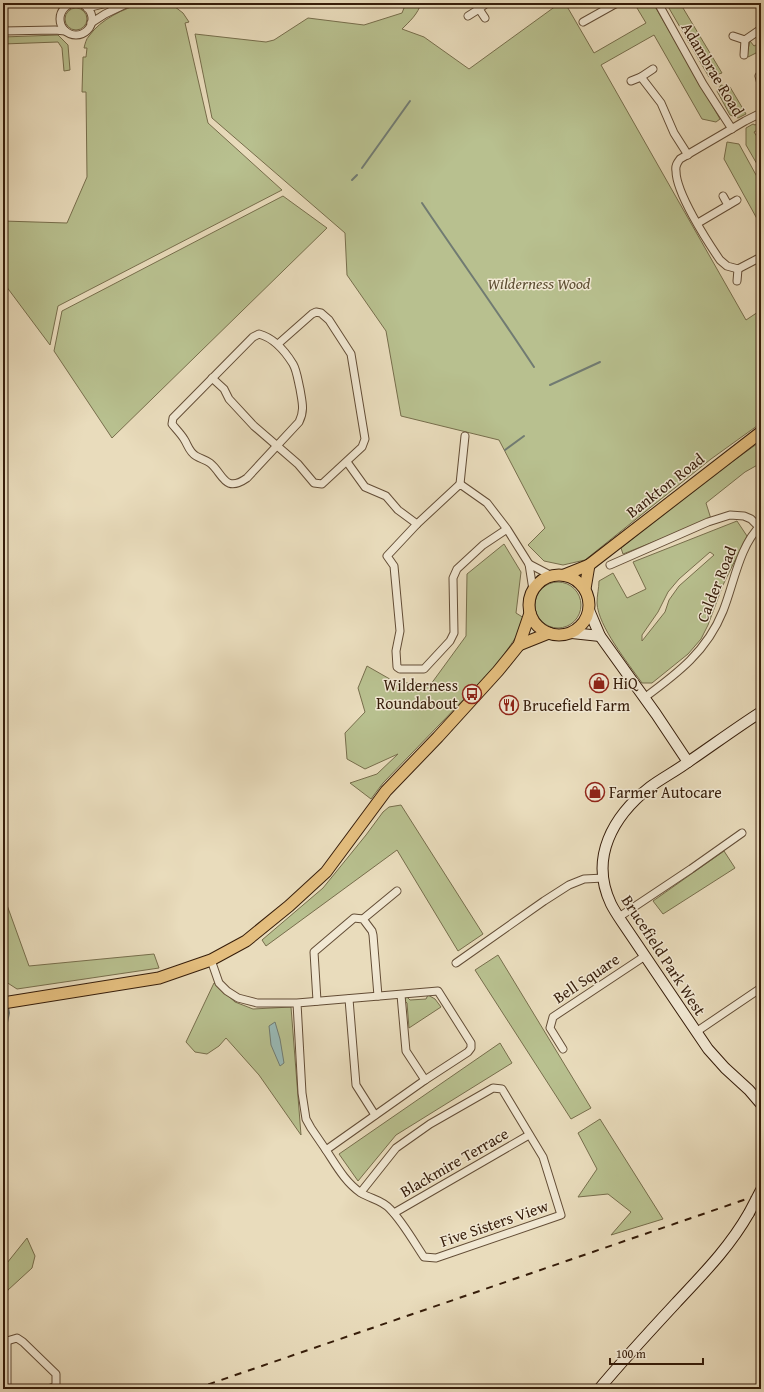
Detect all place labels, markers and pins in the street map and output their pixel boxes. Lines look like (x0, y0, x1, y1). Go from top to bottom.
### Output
place label: HiQ (613, 671, 639, 695)
shop icon: HiQ (588, 672, 610, 694)
place label: Wilderness Roundabout (376, 673, 458, 715)
bus stop icon: Wilderness Roundabout (461, 683, 483, 705)
place label: Brucefield Farm (523, 693, 630, 717)
restaurant icon: Brucefield Farm (498, 694, 520, 716)
place label: Farmer Autocare (609, 780, 722, 804)
shop icon: Farmer Autocare (584, 781, 606, 803)

